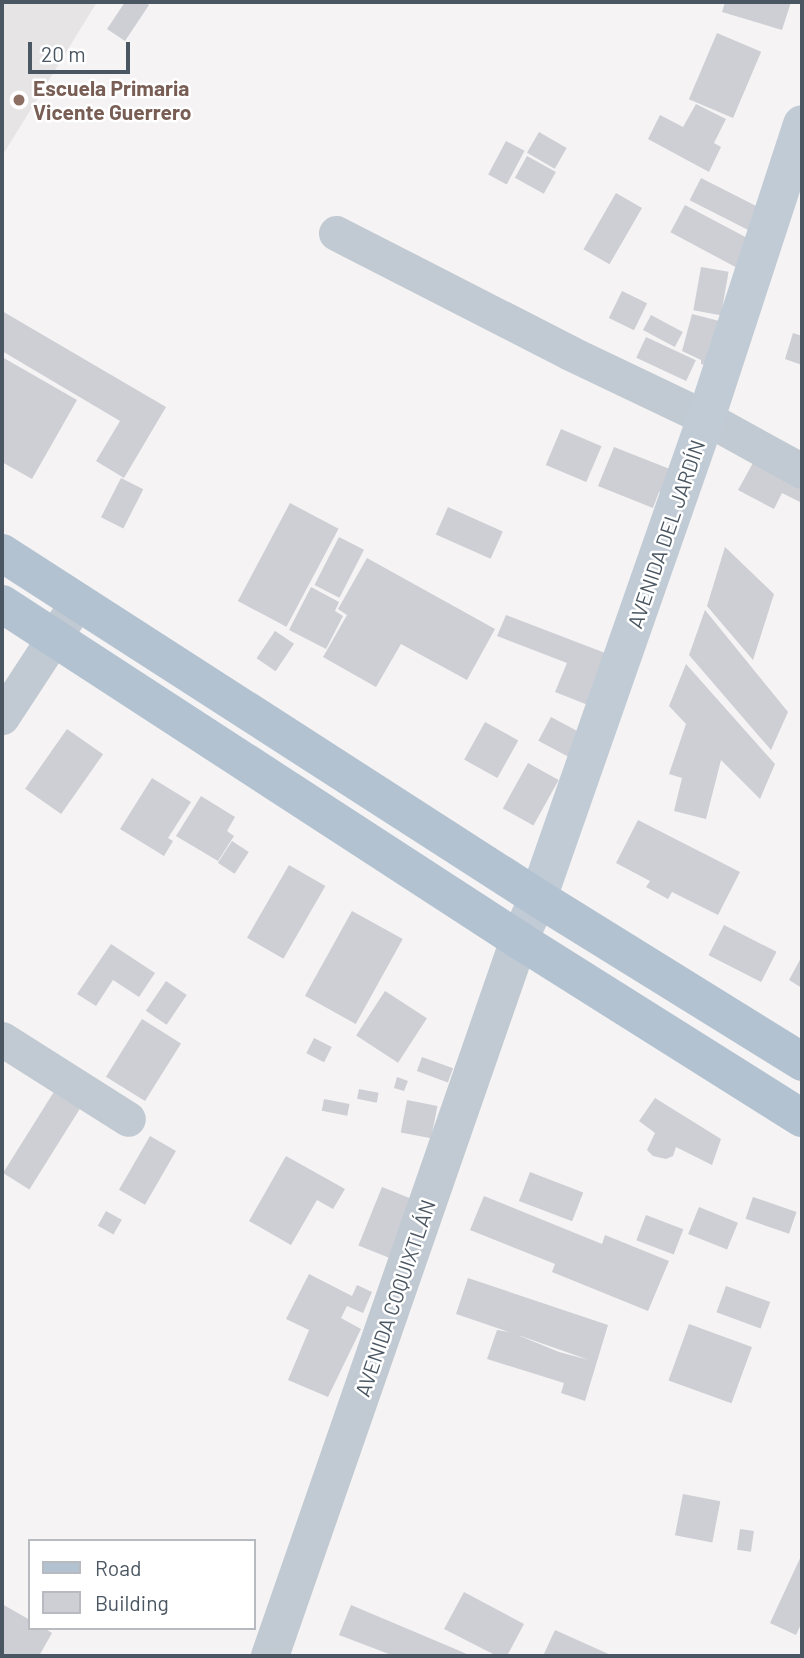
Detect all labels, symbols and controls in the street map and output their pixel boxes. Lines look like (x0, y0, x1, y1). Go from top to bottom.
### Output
scale bar (32, 28, 133, 72)
text: 20 m (41, 41, 86, 66)
place label: Escuela Primaria Vicente Guerrero (33, 75, 192, 125)
marker: Escuela Primaria Vicente Guerrero (11, 92, 27, 108)
street label: AVENIDA DEL JARDÍN (622, 436, 710, 632)
street label: AVENIDA COQUIXTLÁN (349, 1196, 441, 1400)
legend (28, 1539, 256, 1630)
text: Road (95, 1555, 141, 1580)
text: Building (95, 1590, 169, 1615)

